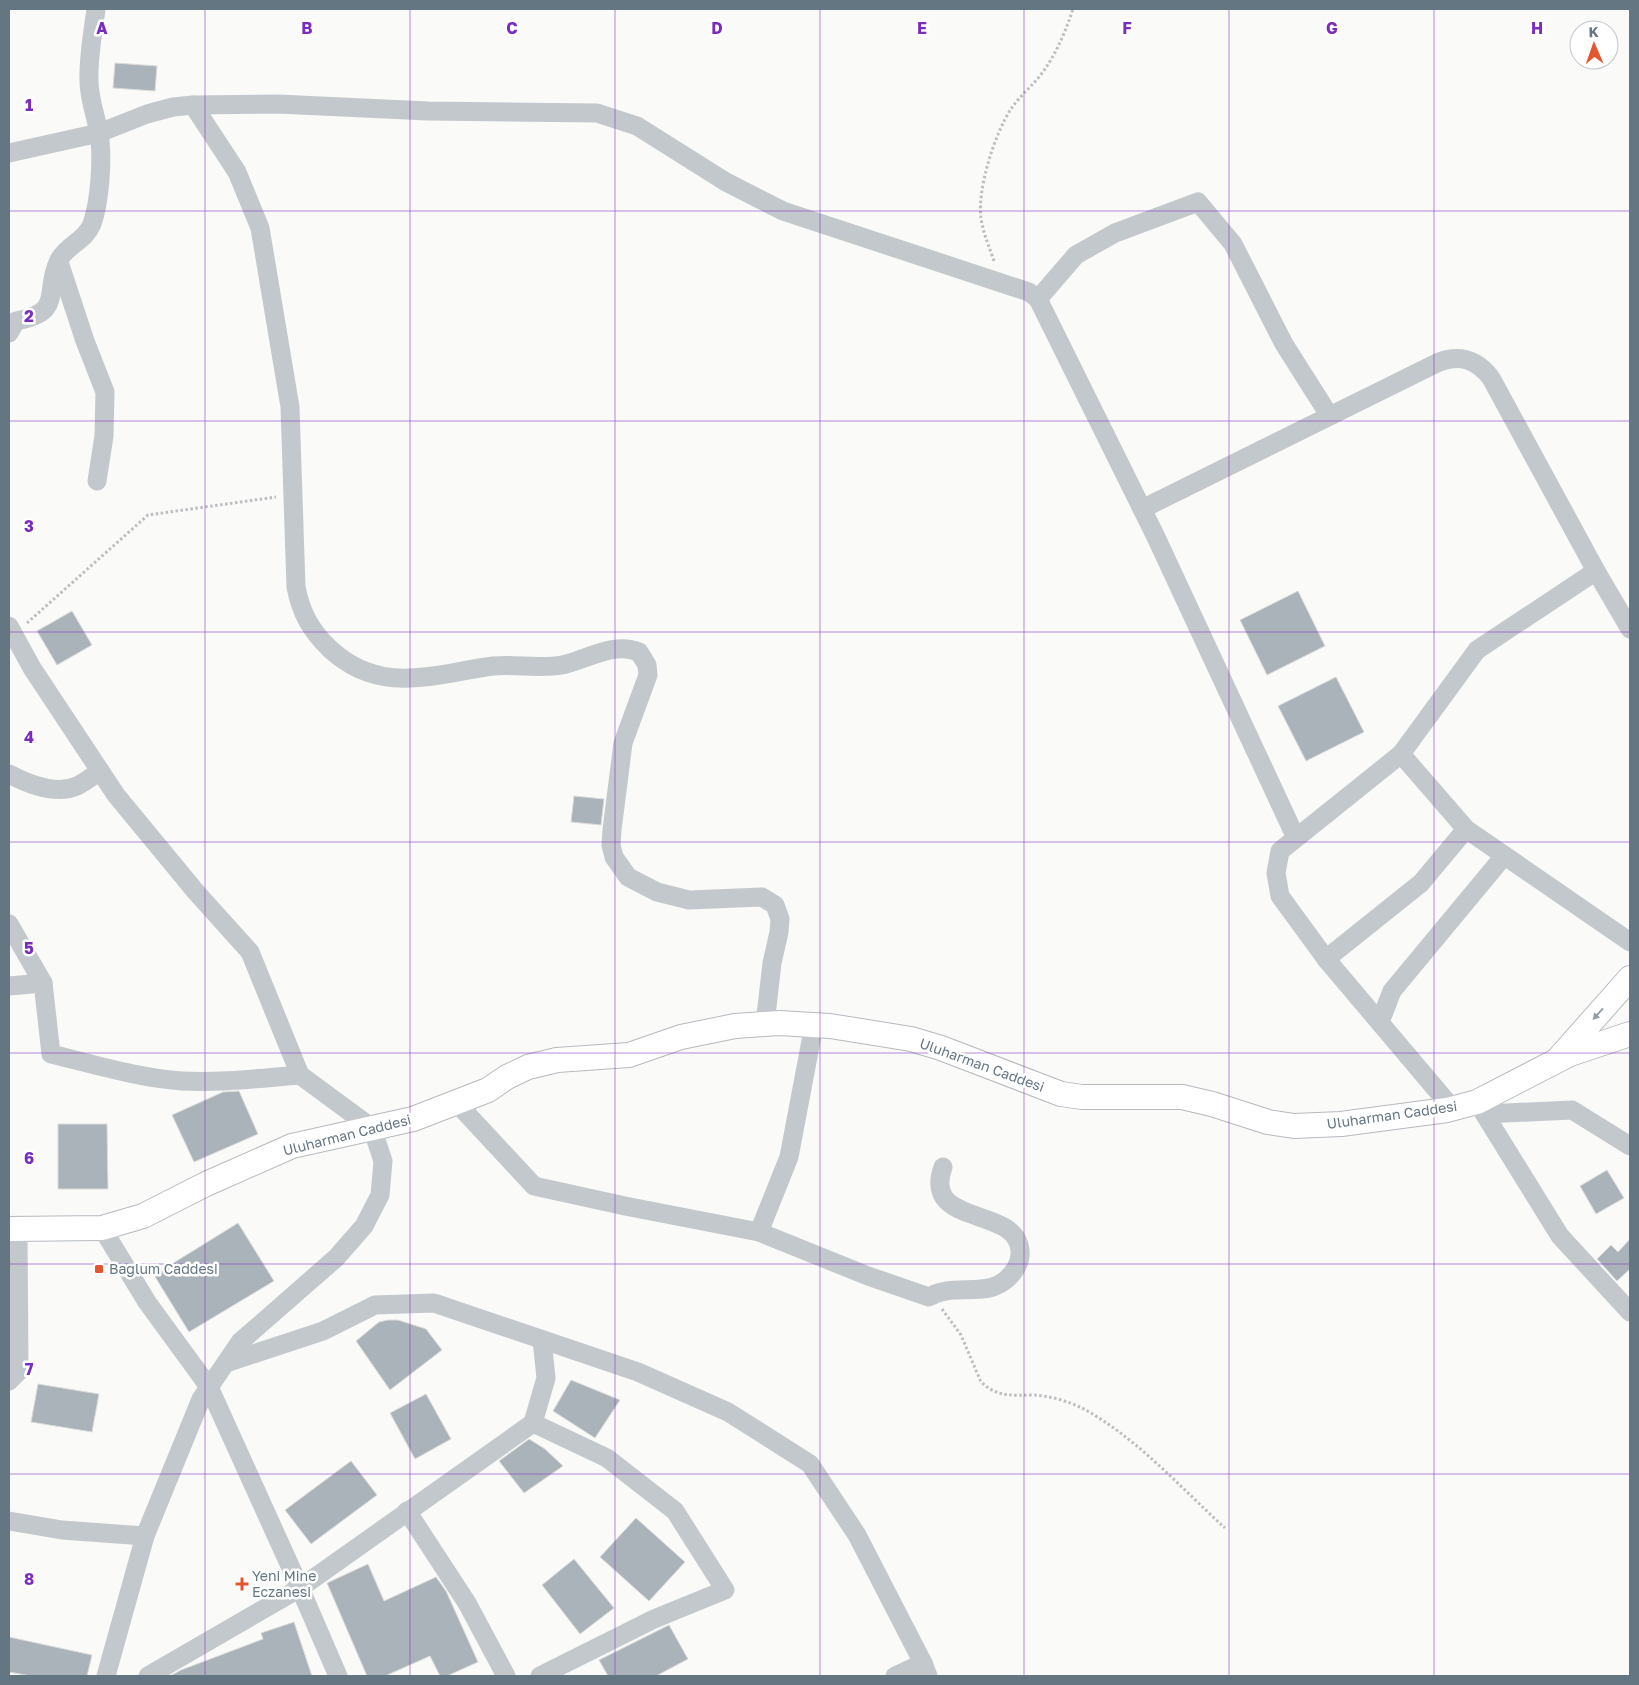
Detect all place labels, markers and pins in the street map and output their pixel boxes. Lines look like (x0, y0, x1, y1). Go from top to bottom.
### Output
place label: Bağlum Caddesi (109, 1260, 218, 1277)
marker: Bağlum Caddesi (93, 1263, 105, 1275)
place label: Yeni Mine Eczanesi (252, 1567, 316, 1600)
marker: Yeni Mine Eczanesi (236, 1578, 248, 1590)

